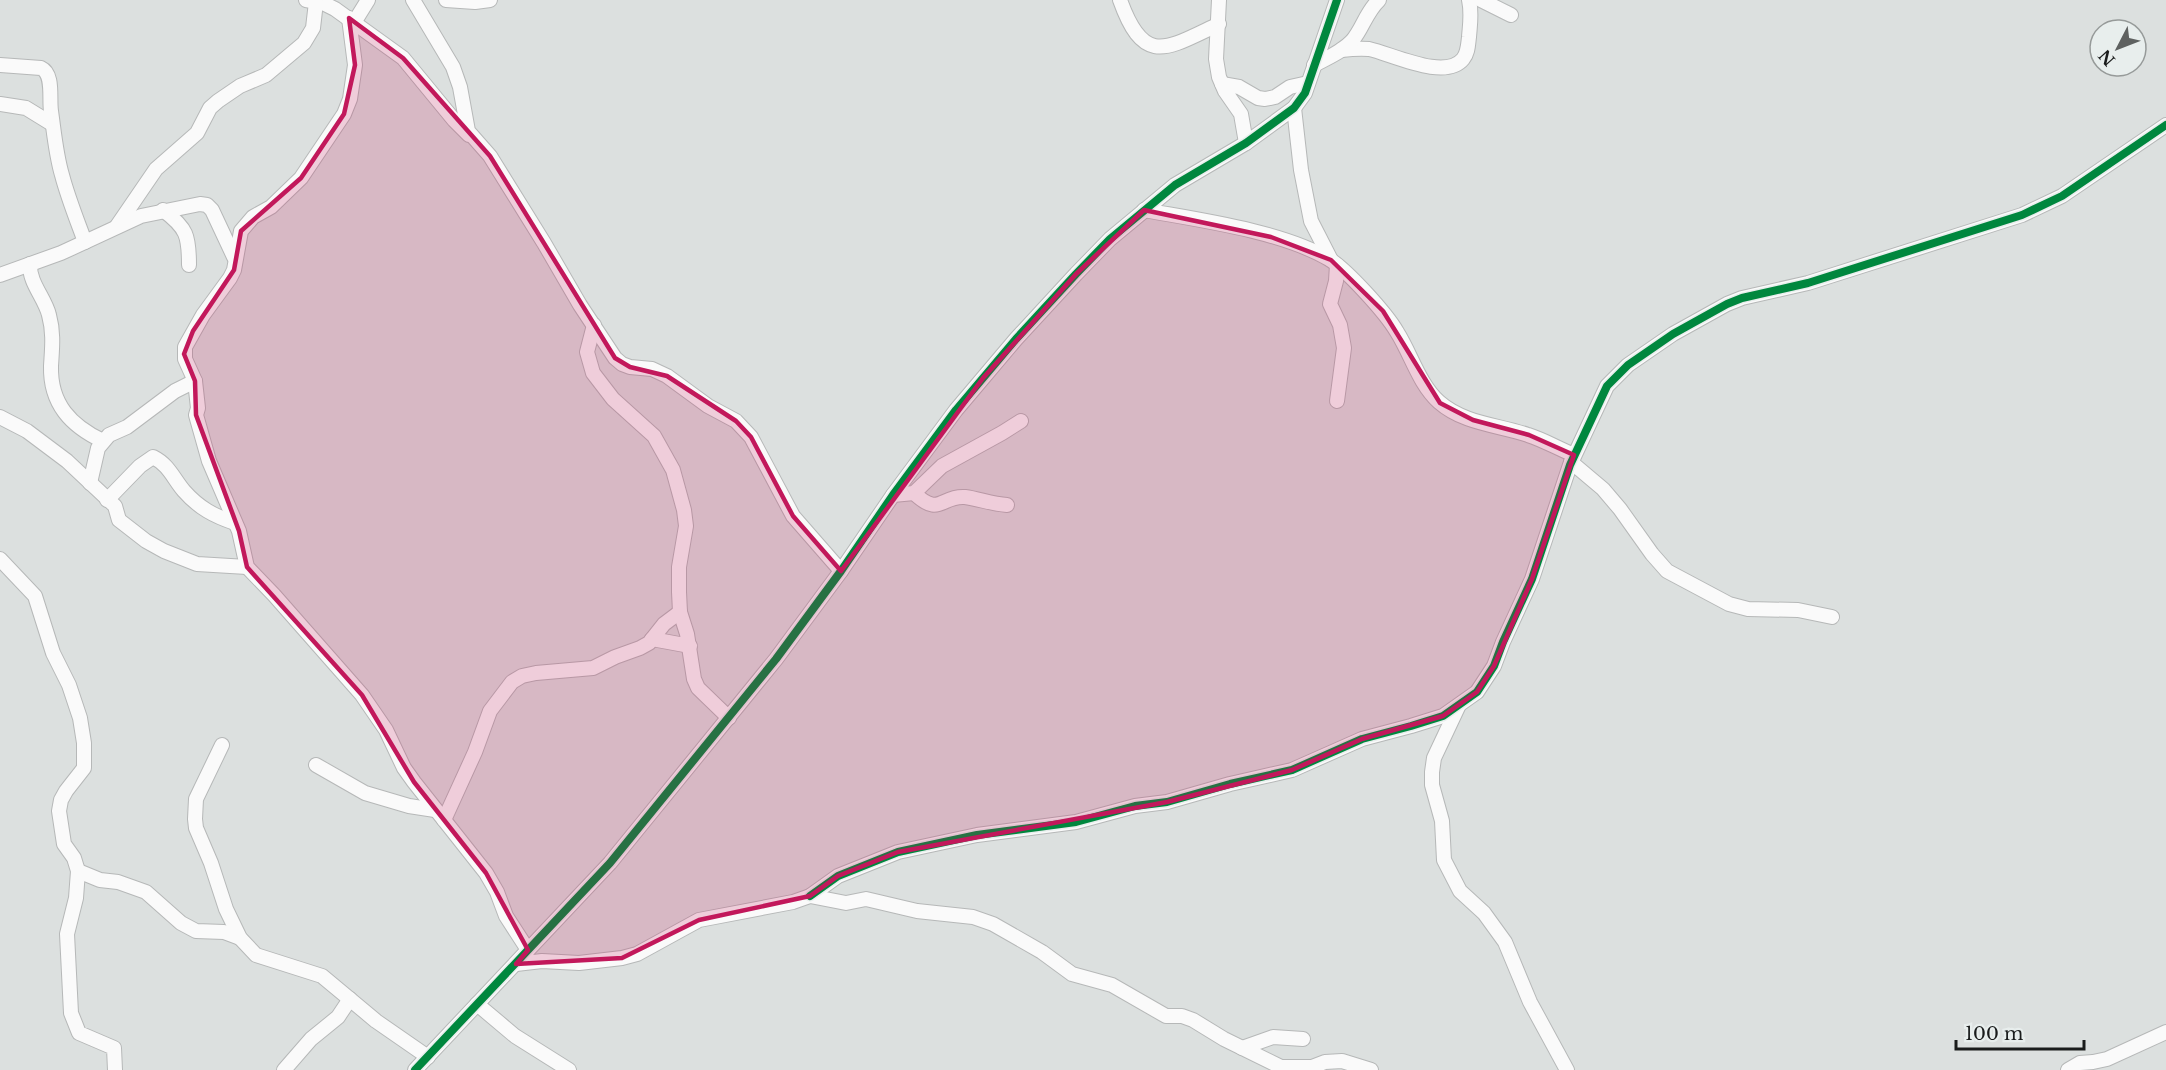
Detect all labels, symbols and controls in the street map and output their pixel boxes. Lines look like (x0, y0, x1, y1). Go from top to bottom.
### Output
north arrow (2088, 18, 2148, 78)
text: N (2094, 46, 2119, 70)
scale bar (1956, 1013, 2084, 1051)
text: 100 m (1965, 1023, 2023, 1045)

